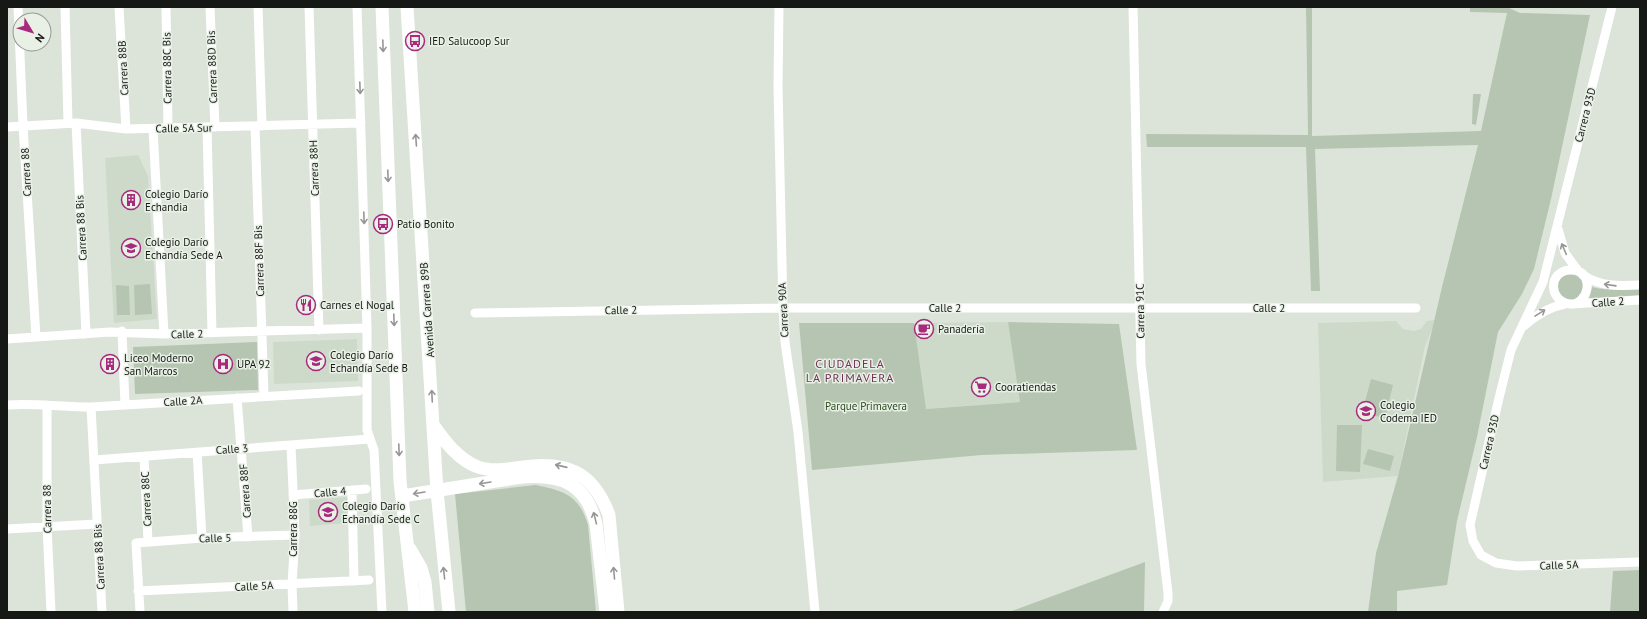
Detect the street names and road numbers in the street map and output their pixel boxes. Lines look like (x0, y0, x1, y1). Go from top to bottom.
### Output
street label: Carrera 88D Bis (204, 30, 220, 104)
street label: Carrera 88C Bis (159, 32, 175, 104)
street label: Carrera 88B (115, 40, 131, 96)
street label: Carrera 93D (1571, 86, 1599, 144)
street label: Calle 5A Sur (155, 120, 213, 135)
street label: Carrera 88H (306, 140, 322, 196)
street label: Carrera 88 (18, 147, 34, 197)
street label: Carrera 88 Bis (72, 194, 90, 261)
street label: Carrera 88F Bis (251, 225, 267, 297)
street label: Avenida Carrera 89B (417, 262, 437, 358)
street label: Carrera 90A (775, 282, 791, 338)
street label: Carrera 91C (1133, 283, 1147, 339)
street label: Calle 2 (1591, 294, 1625, 310)
street label: Calle 2 (929, 301, 961, 315)
street label: Calle 2 (1253, 301, 1285, 315)
street label: Calle 2 (605, 303, 637, 317)
street label: Calle 2 (171, 326, 203, 342)
street label: Calle 2A (163, 393, 203, 409)
street label: Carrera 93D (1476, 413, 1502, 471)
street label: Calle 3 (215, 441, 249, 457)
street label: Carrera 88F (236, 463, 254, 519)
street label: Carrera 88C (138, 471, 154, 527)
street label: Calle 4 (313, 484, 347, 500)
street label: Carrera 88 (40, 485, 54, 533)
street label: Carrera 88G (286, 501, 300, 557)
street label: Carrera 88 Bis (90, 523, 108, 590)
street label: Calle 5 (199, 530, 231, 546)
street label: Calle 5A (1539, 557, 1579, 573)
street label: Calle 5A (234, 578, 274, 594)

